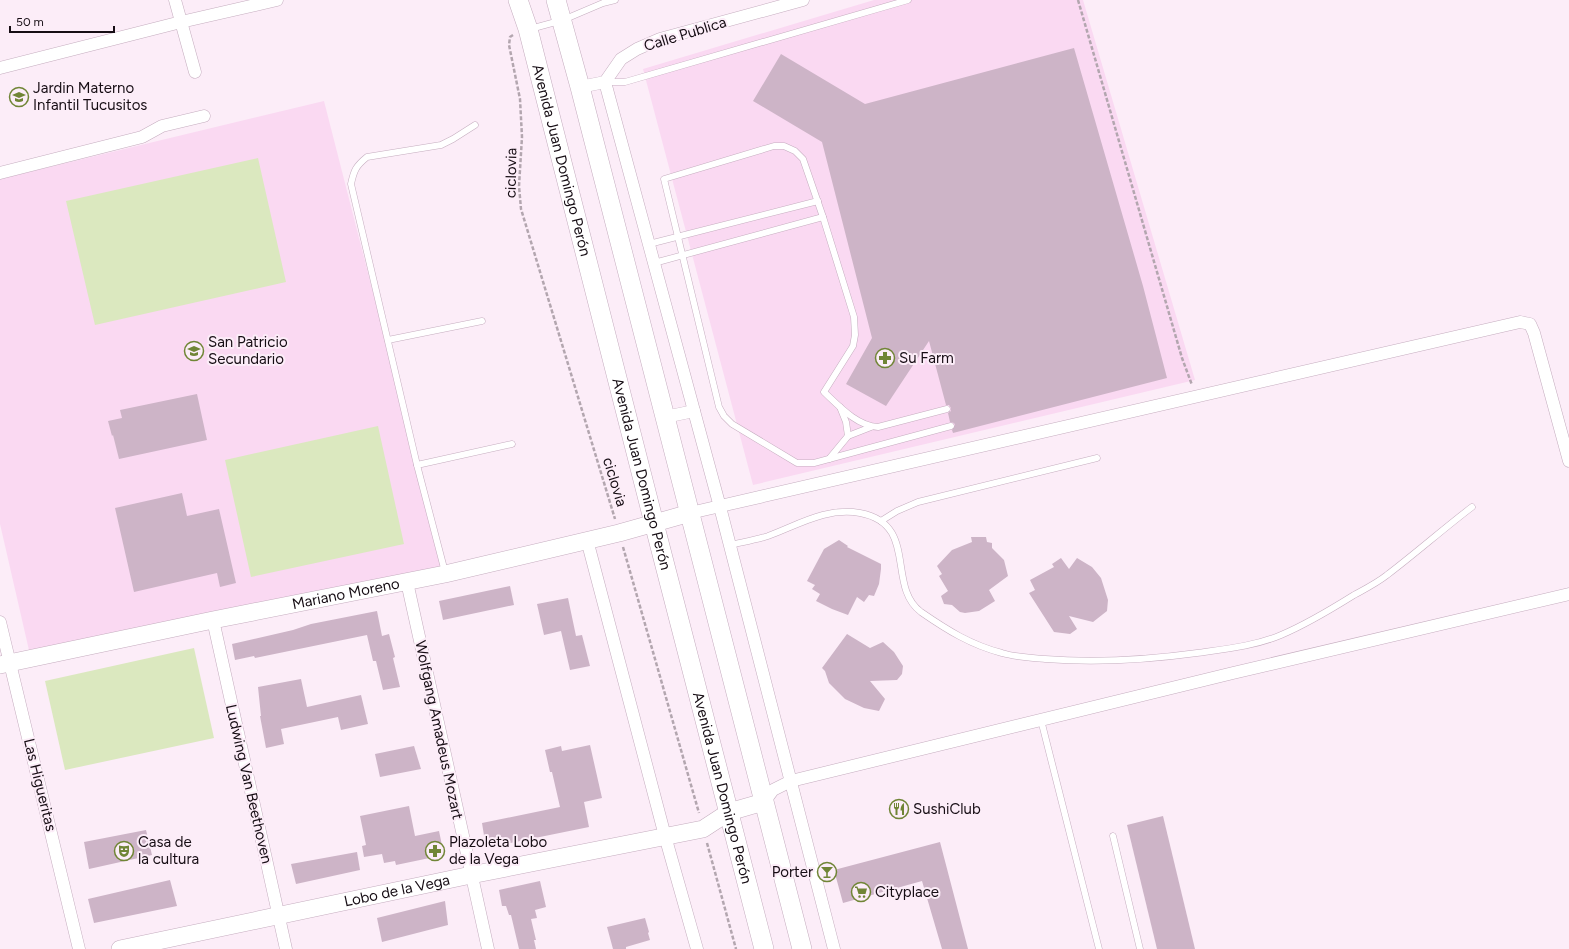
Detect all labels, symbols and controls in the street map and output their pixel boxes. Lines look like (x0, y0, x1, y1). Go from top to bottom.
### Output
scale bar (10, 8, 114, 34)
street label: Calle Publica (642, 13, 728, 55)
text: 50 m (16, 15, 44, 29)
street label: Avenida Juan Domingo Perón (528, 62, 595, 258)
place label: Jardin Materno Infantil Tucusitos (33, 79, 147, 114)
school or university icon: Jardin Materno Infantil Tucusitos (8, 86, 30, 108)
street label: ciclovia (502, 148, 520, 198)
place label: San Patricio Secundario (208, 333, 288, 368)
school or university icon: San Patricio Secundario (183, 340, 205, 362)
pharmacy icon: Su Farm (874, 347, 896, 369)
place label: Su Farm (899, 349, 954, 367)
street label: Avenida Juan Domingo Perón (608, 376, 675, 572)
street label: ciclovia (599, 455, 631, 509)
street label: Mariano Moreno (290, 574, 401, 613)
street label: Wolfgang Amadeus Mozart (411, 639, 467, 821)
street label: Avenida Juan Domingo Perón (689, 690, 756, 886)
street label: Ludwing Van Beethoven (222, 703, 276, 865)
street label: Las Higueritas (20, 737, 60, 833)
restaurant icon: SushiClub (888, 798, 910, 820)
place label: SushiClub (913, 800, 981, 818)
place label: Casa de la cultura (138, 833, 199, 868)
place label: Plazoleta Lobo de la Vega (449, 833, 547, 868)
theatre icon: Casa de la cultura (113, 840, 135, 862)
pharmacy icon: Plazoleta Lobo de la Vega (424, 840, 446, 862)
bar icon: Porter (816, 861, 838, 883)
place label: Porter (772, 863, 813, 881)
street label: Lobo de la Vega (342, 871, 451, 911)
supermarket icon: Cityplace (850, 881, 872, 903)
place label: Cityplace (875, 883, 939, 901)

